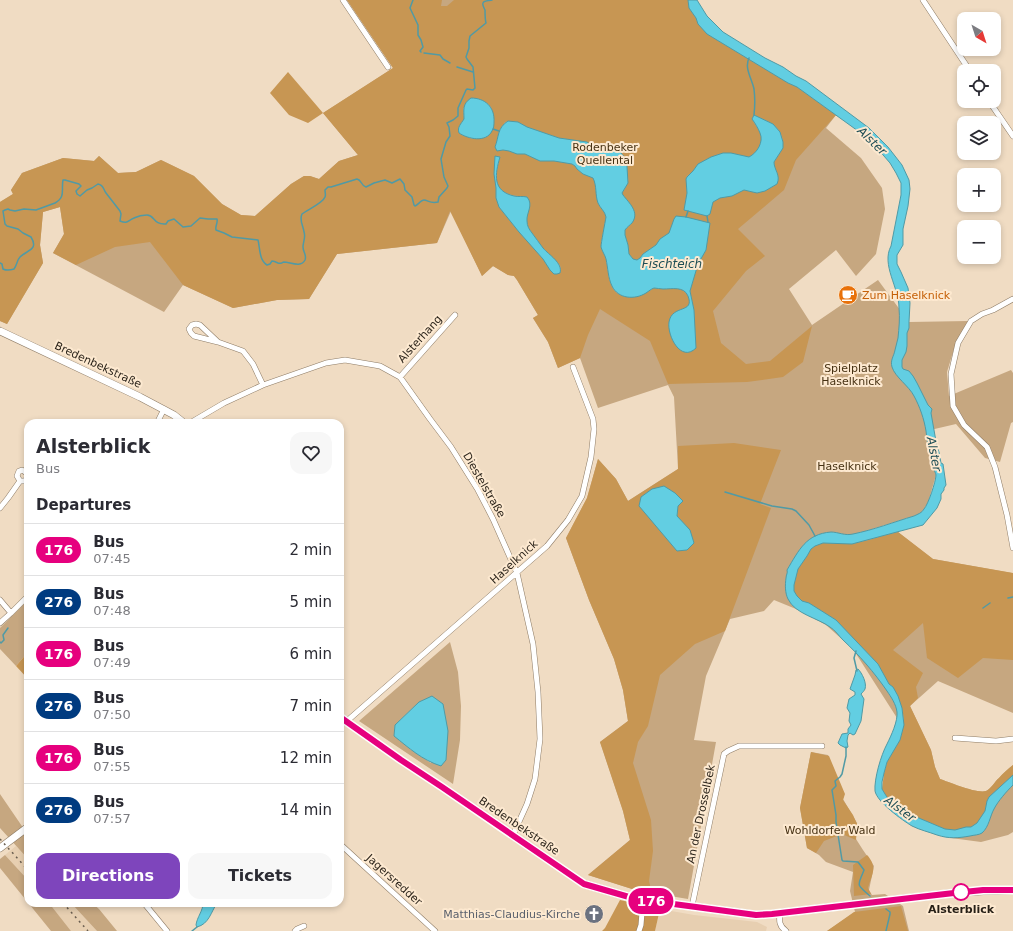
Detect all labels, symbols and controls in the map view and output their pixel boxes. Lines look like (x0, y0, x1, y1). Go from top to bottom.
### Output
north arrow (957, 12, 1001, 56)
map controls (957, 12, 1001, 264)
button: locate (957, 64, 1001, 108)
button: layers (957, 116, 1001, 160)
water label: Alster (854, 123, 890, 159)
park label: Rodenbeker Quellental (572, 141, 638, 167)
button: + (957, 168, 1001, 212)
button: − (957, 220, 1001, 264)
water label: Fischteich (642, 257, 702, 271)
cafe icon: Zum Haselknick (837, 284, 859, 306)
place label: Zum Haselknick (862, 289, 951, 302)
street label: Alsterhang (395, 313, 445, 365)
street label: Bredenbekstraße (52, 339, 144, 391)
park label: Spielplatz Haselknick (821, 362, 881, 388)
button: heart (290, 432, 332, 474)
text: Alsterblick (36, 435, 150, 457)
water label: Alster (924, 435, 944, 473)
street label: Diestelstraße (460, 450, 508, 520)
park label: Haselknick (817, 460, 877, 473)
text: Bus (36, 461, 60, 476)
text: Departures (36, 496, 131, 514)
text: Bus (93, 533, 124, 551)
street label: Haselknick (488, 537, 541, 587)
text: 2 min (289, 541, 332, 559)
text: 176 (44, 542, 73, 558)
text: 07:45 (93, 551, 131, 566)
text: Bus (93, 585, 124, 603)
text: 5 min (289, 593, 332, 611)
text: 276 (44, 594, 73, 610)
text: 07:48 (93, 603, 131, 618)
text: Bus (93, 637, 124, 655)
text: 6 min (289, 645, 332, 663)
text: 176 (44, 646, 73, 662)
text: 07:49 (93, 655, 131, 670)
text: Bus (93, 689, 124, 707)
text: 7 min (289, 697, 332, 715)
text: 276 (44, 698, 73, 714)
text: 07:50 (93, 707, 131, 722)
text: Bus (93, 741, 124, 759)
text: 12 min (280, 749, 332, 767)
text: 176 (44, 750, 73, 766)
text: 07:55 (93, 759, 131, 774)
street label: An der Drosselbek (684, 763, 718, 865)
text: Bus (93, 793, 124, 811)
water label: Alster (881, 793, 919, 826)
street label: Bredenbekstraße (476, 794, 562, 858)
text: 14 min (280, 801, 332, 819)
text: 276 (44, 802, 73, 818)
text: 07:57 (93, 811, 131, 826)
park label: Wohldorfer Wald (785, 824, 875, 837)
street label: Jagersredder (363, 851, 425, 909)
button: Directions (36, 853, 180, 899)
button: Tickets (188, 853, 332, 899)
marker: Alsterblick (952, 883, 970, 901)
line badge: 176 (628, 888, 674, 914)
text: 176 (636, 893, 666, 909)
church icon: Matthias-Claudius-Kirche (583, 903, 605, 925)
place label: Alsterblick (928, 903, 995, 916)
place label: Matthias-Claudius-Kirche (443, 908, 580, 921)

